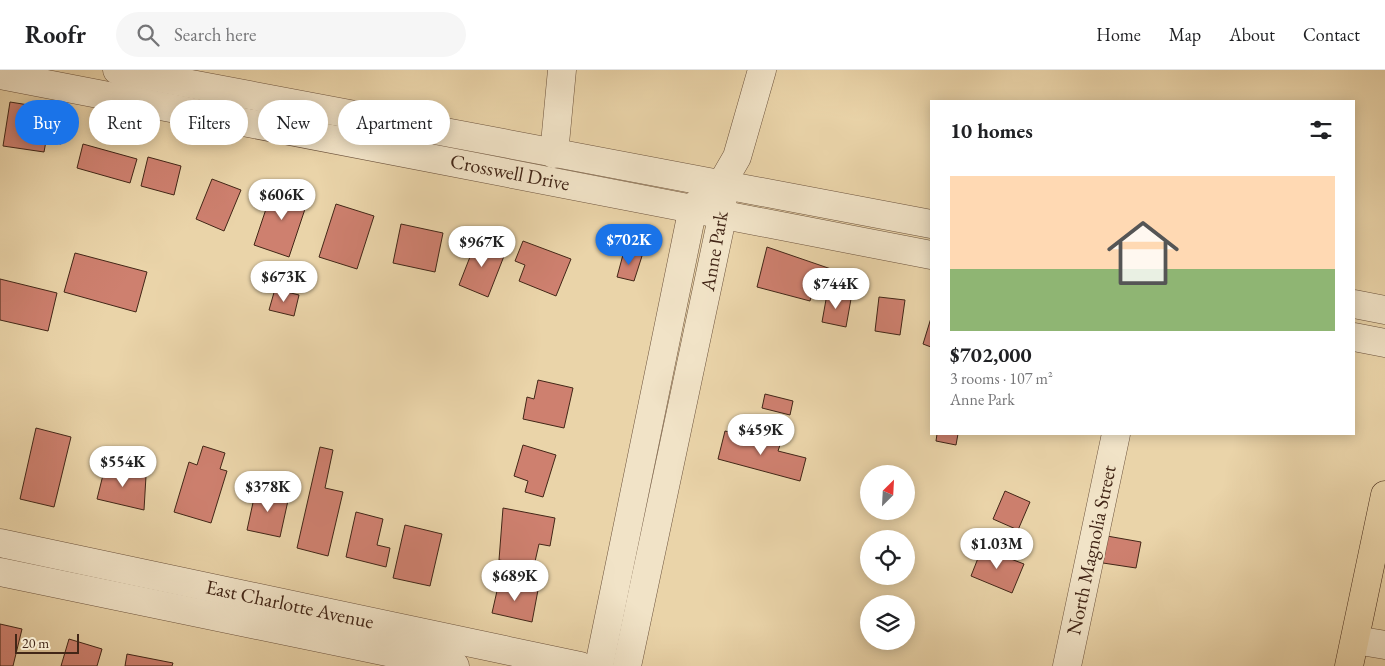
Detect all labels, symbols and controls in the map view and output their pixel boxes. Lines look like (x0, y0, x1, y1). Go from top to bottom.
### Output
search box (116, 12, 466, 57)
text: Roofr (25, 19, 86, 50)
icon: search (134, 21, 162, 49)
text: Search here (174, 22, 256, 47)
text: Home (1096, 23, 1141, 46)
text: Map (1169, 23, 1201, 46)
text: About (1229, 23, 1275, 46)
text: Contact (1303, 23, 1360, 46)
chip: Buy (15, 100, 79, 145)
chip: Rent (89, 100, 160, 145)
chip: Filters (170, 100, 248, 145)
chip: New (258, 100, 328, 145)
chip: Apartment (338, 100, 450, 145)
icon: filters (1307, 116, 1335, 144)
text: 10 homes (950, 117, 1033, 144)
street label: Crosswell Drive (448, 148, 572, 196)
pin: $606K (247, 178, 317, 221)
text: $606K (260, 184, 304, 205)
street label: Anne Park (694, 208, 734, 294)
icon: home (1098, 208, 1188, 298)
pin: $702K (594, 224, 664, 266)
pin: $967K (447, 226, 517, 268)
text: $702K (607, 229, 651, 250)
text: $967K (460, 231, 504, 252)
pin: $673K (249, 260, 319, 303)
text: $673K (262, 266, 306, 287)
pin: $744K (801, 268, 871, 310)
text: $744K (814, 273, 858, 294)
text: $702,000 (950, 341, 1032, 368)
text: 3 rooms · 107 m² (950, 368, 1053, 389)
text: Anne Park (950, 389, 1015, 410)
pin: $459K (726, 414, 796, 456)
text: $459K (739, 419, 783, 440)
pin: $554K (88, 446, 158, 488)
text: $554K (101, 451, 145, 472)
street label: North Magnolia Street (1060, 462, 1122, 637)
north arrow (860, 465, 915, 520)
map controls (860, 465, 915, 650)
pin: $378K (233, 470, 303, 513)
text: $378K (246, 476, 290, 497)
pin: $1.03M (956, 528, 1038, 570)
button: locate (860, 530, 915, 585)
text: $1.03M (971, 533, 1023, 554)
pin: $689K (480, 560, 550, 602)
text: $689K (493, 565, 537, 586)
street label: East Charlotte Avenue (204, 573, 377, 635)
button: layers (860, 595, 915, 650)
scale bar (15, 631, 79, 654)
text: 20 m (22, 634, 49, 652)

